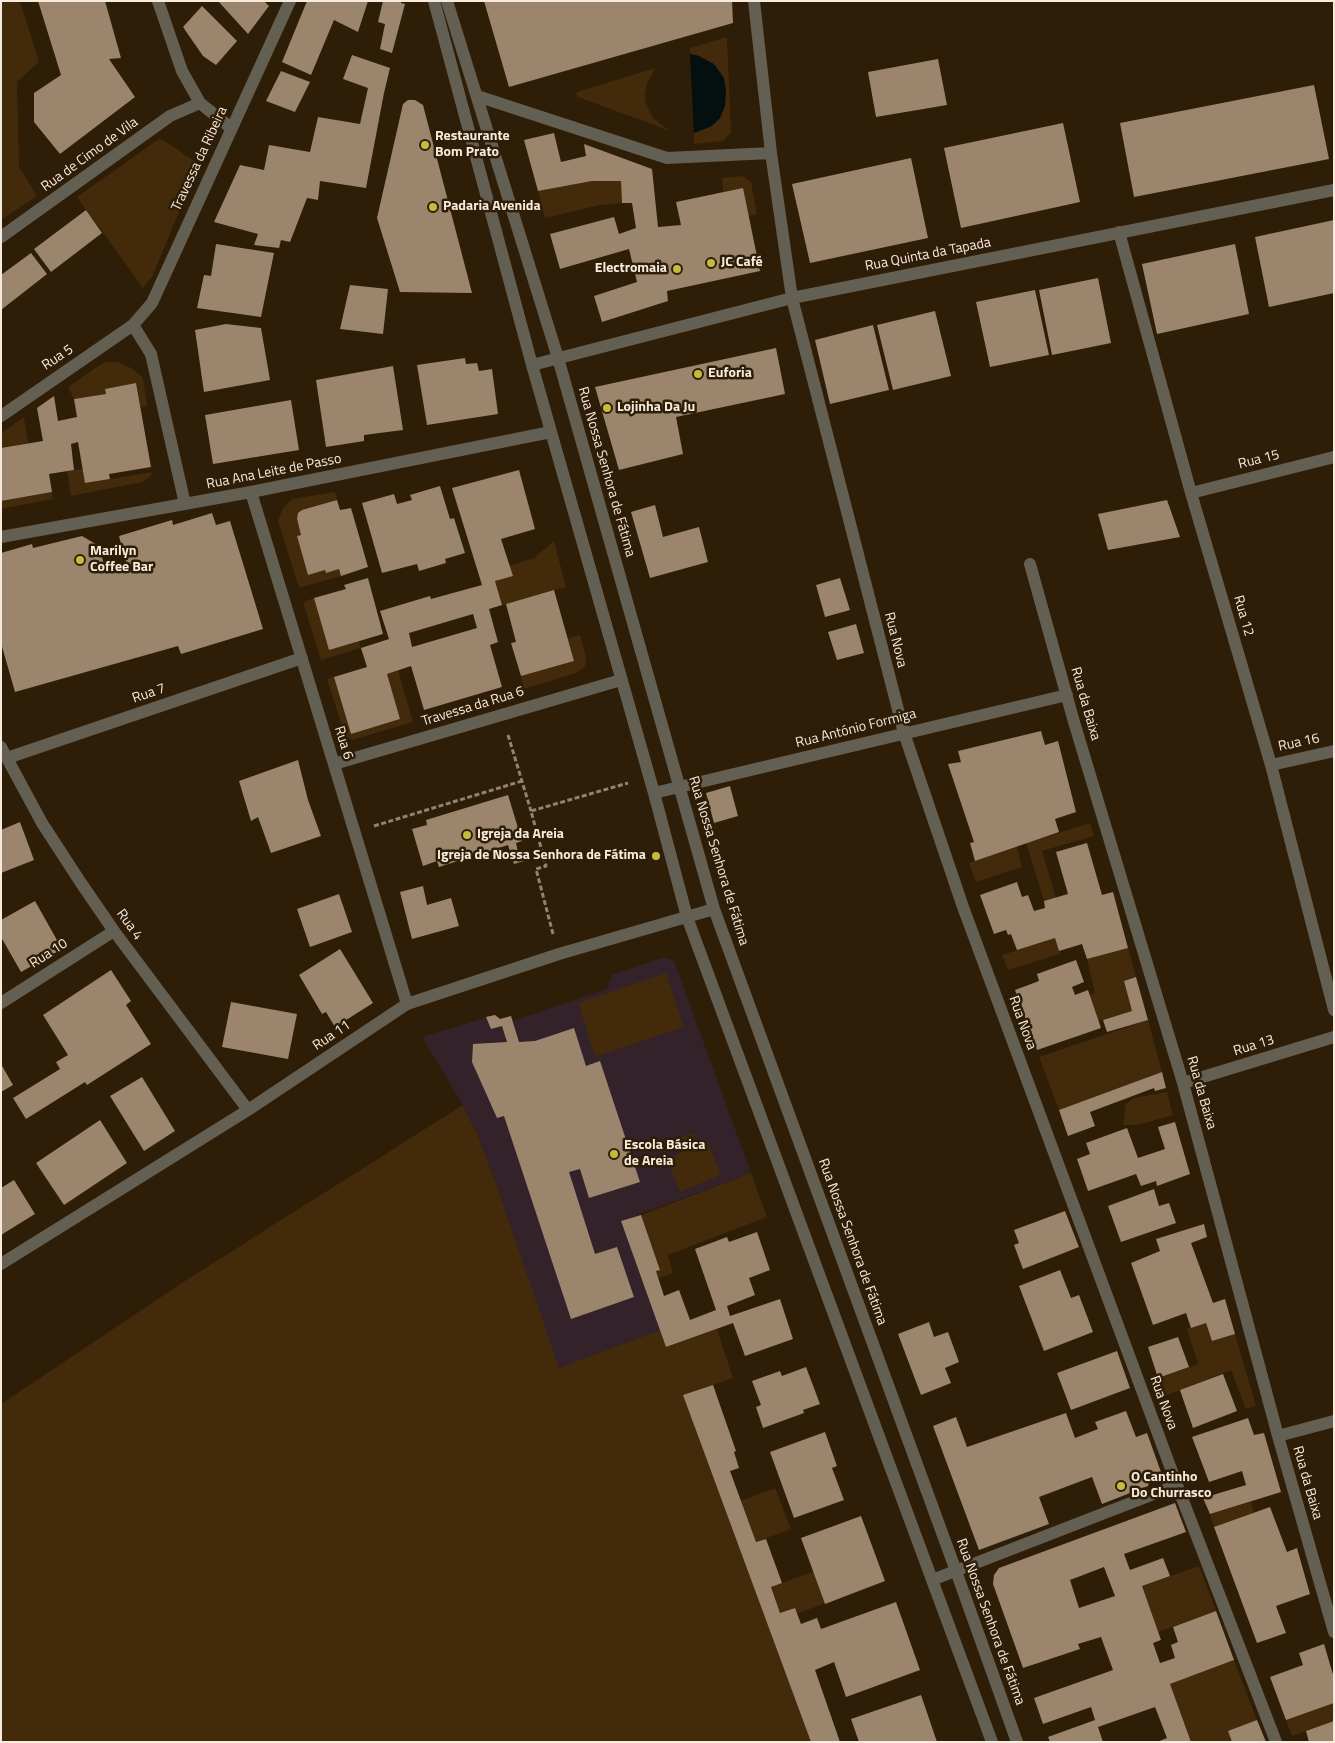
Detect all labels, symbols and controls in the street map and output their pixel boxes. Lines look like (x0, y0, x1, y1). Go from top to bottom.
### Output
street label: Travessa da Ribeira (168, 104, 232, 214)
street label: Rua de Cimo de Vila (38, 114, 142, 196)
place label: Restaurante Bom Prato (435, 129, 510, 162)
marker: Restaurante Bom Prato (419, 139, 431, 151)
place label: Padaria Avenida (443, 199, 541, 215)
marker: Padaria Avenida (427, 201, 439, 213)
street label: Rua Quinta da Tapada (864, 235, 992, 275)
place label: JC Café (721, 255, 763, 271)
marker: JC Café (705, 257, 717, 269)
place label: Electromaia (595, 261, 667, 277)
marker: Electromaia (671, 263, 683, 275)
street label: Rua 5 (39, 342, 77, 374)
place label: Euforia (708, 366, 752, 382)
marker: Euforia (692, 368, 704, 380)
street label: Rua Nossa Senhora de Fátima (574, 385, 638, 559)
place label: Lojinha Da Ju (617, 400, 695, 416)
marker: Lojinha Da Ju (601, 402, 613, 414)
street label: Rua 15 (1237, 447, 1281, 473)
street label: Rua Ana Leite de Passo (205, 451, 343, 493)
place label: Marilyn Coffee Bar (90, 544, 153, 576)
marker: Marilyn Coffee Bar (74, 554, 86, 566)
street label: Rua 12 (1229, 594, 1257, 638)
street label: Rua Nova (880, 611, 910, 669)
street label: Rua da Baixa (1067, 665, 1103, 743)
street label: Rua 7 (130, 681, 168, 707)
street label: Travessa da Rua 6 (420, 683, 526, 731)
street label: Rua António Formiga (794, 706, 918, 752)
street label: Rua 6 (330, 724, 356, 762)
street label: Rua 16 (1277, 730, 1321, 756)
street label: Rua Nossa Senhora de Fátima (684, 774, 752, 948)
place label: Igreja da Areia (477, 827, 564, 843)
marker: Igreja da Areia (461, 829, 473, 841)
place label: Igreja de Nossa Senhora de Fátima (437, 848, 646, 864)
marker: Igreja de Nossa Senhora de Fátima (650, 850, 662, 862)
street label: Rua 4 (112, 906, 146, 944)
street label: Rua 10 (27, 936, 71, 972)
street label: Rua Nova (1004, 994, 1040, 1052)
street label: Rua 11 (310, 1017, 354, 1055)
street label: Rua 13 (1232, 1032, 1276, 1060)
street label: Rua da Baixa (1183, 1054, 1219, 1132)
place label: Escola Básica de Areia (624, 1138, 705, 1170)
marker: Escola Básica de Areia (608, 1148, 620, 1160)
street label: Rua Nossa Senhora de Fátima (814, 1156, 890, 1328)
street label: Rua Nova (1145, 1374, 1181, 1432)
street label: Rua da Baixa (1289, 1444, 1325, 1522)
place label: O Cantinho Do Churrasco (1131, 1470, 1211, 1502)
marker: O Cantinho Do Churrasco (1115, 1480, 1127, 1492)
street label: Rua Nossa Senhora de Fátima (952, 1536, 1028, 1708)

